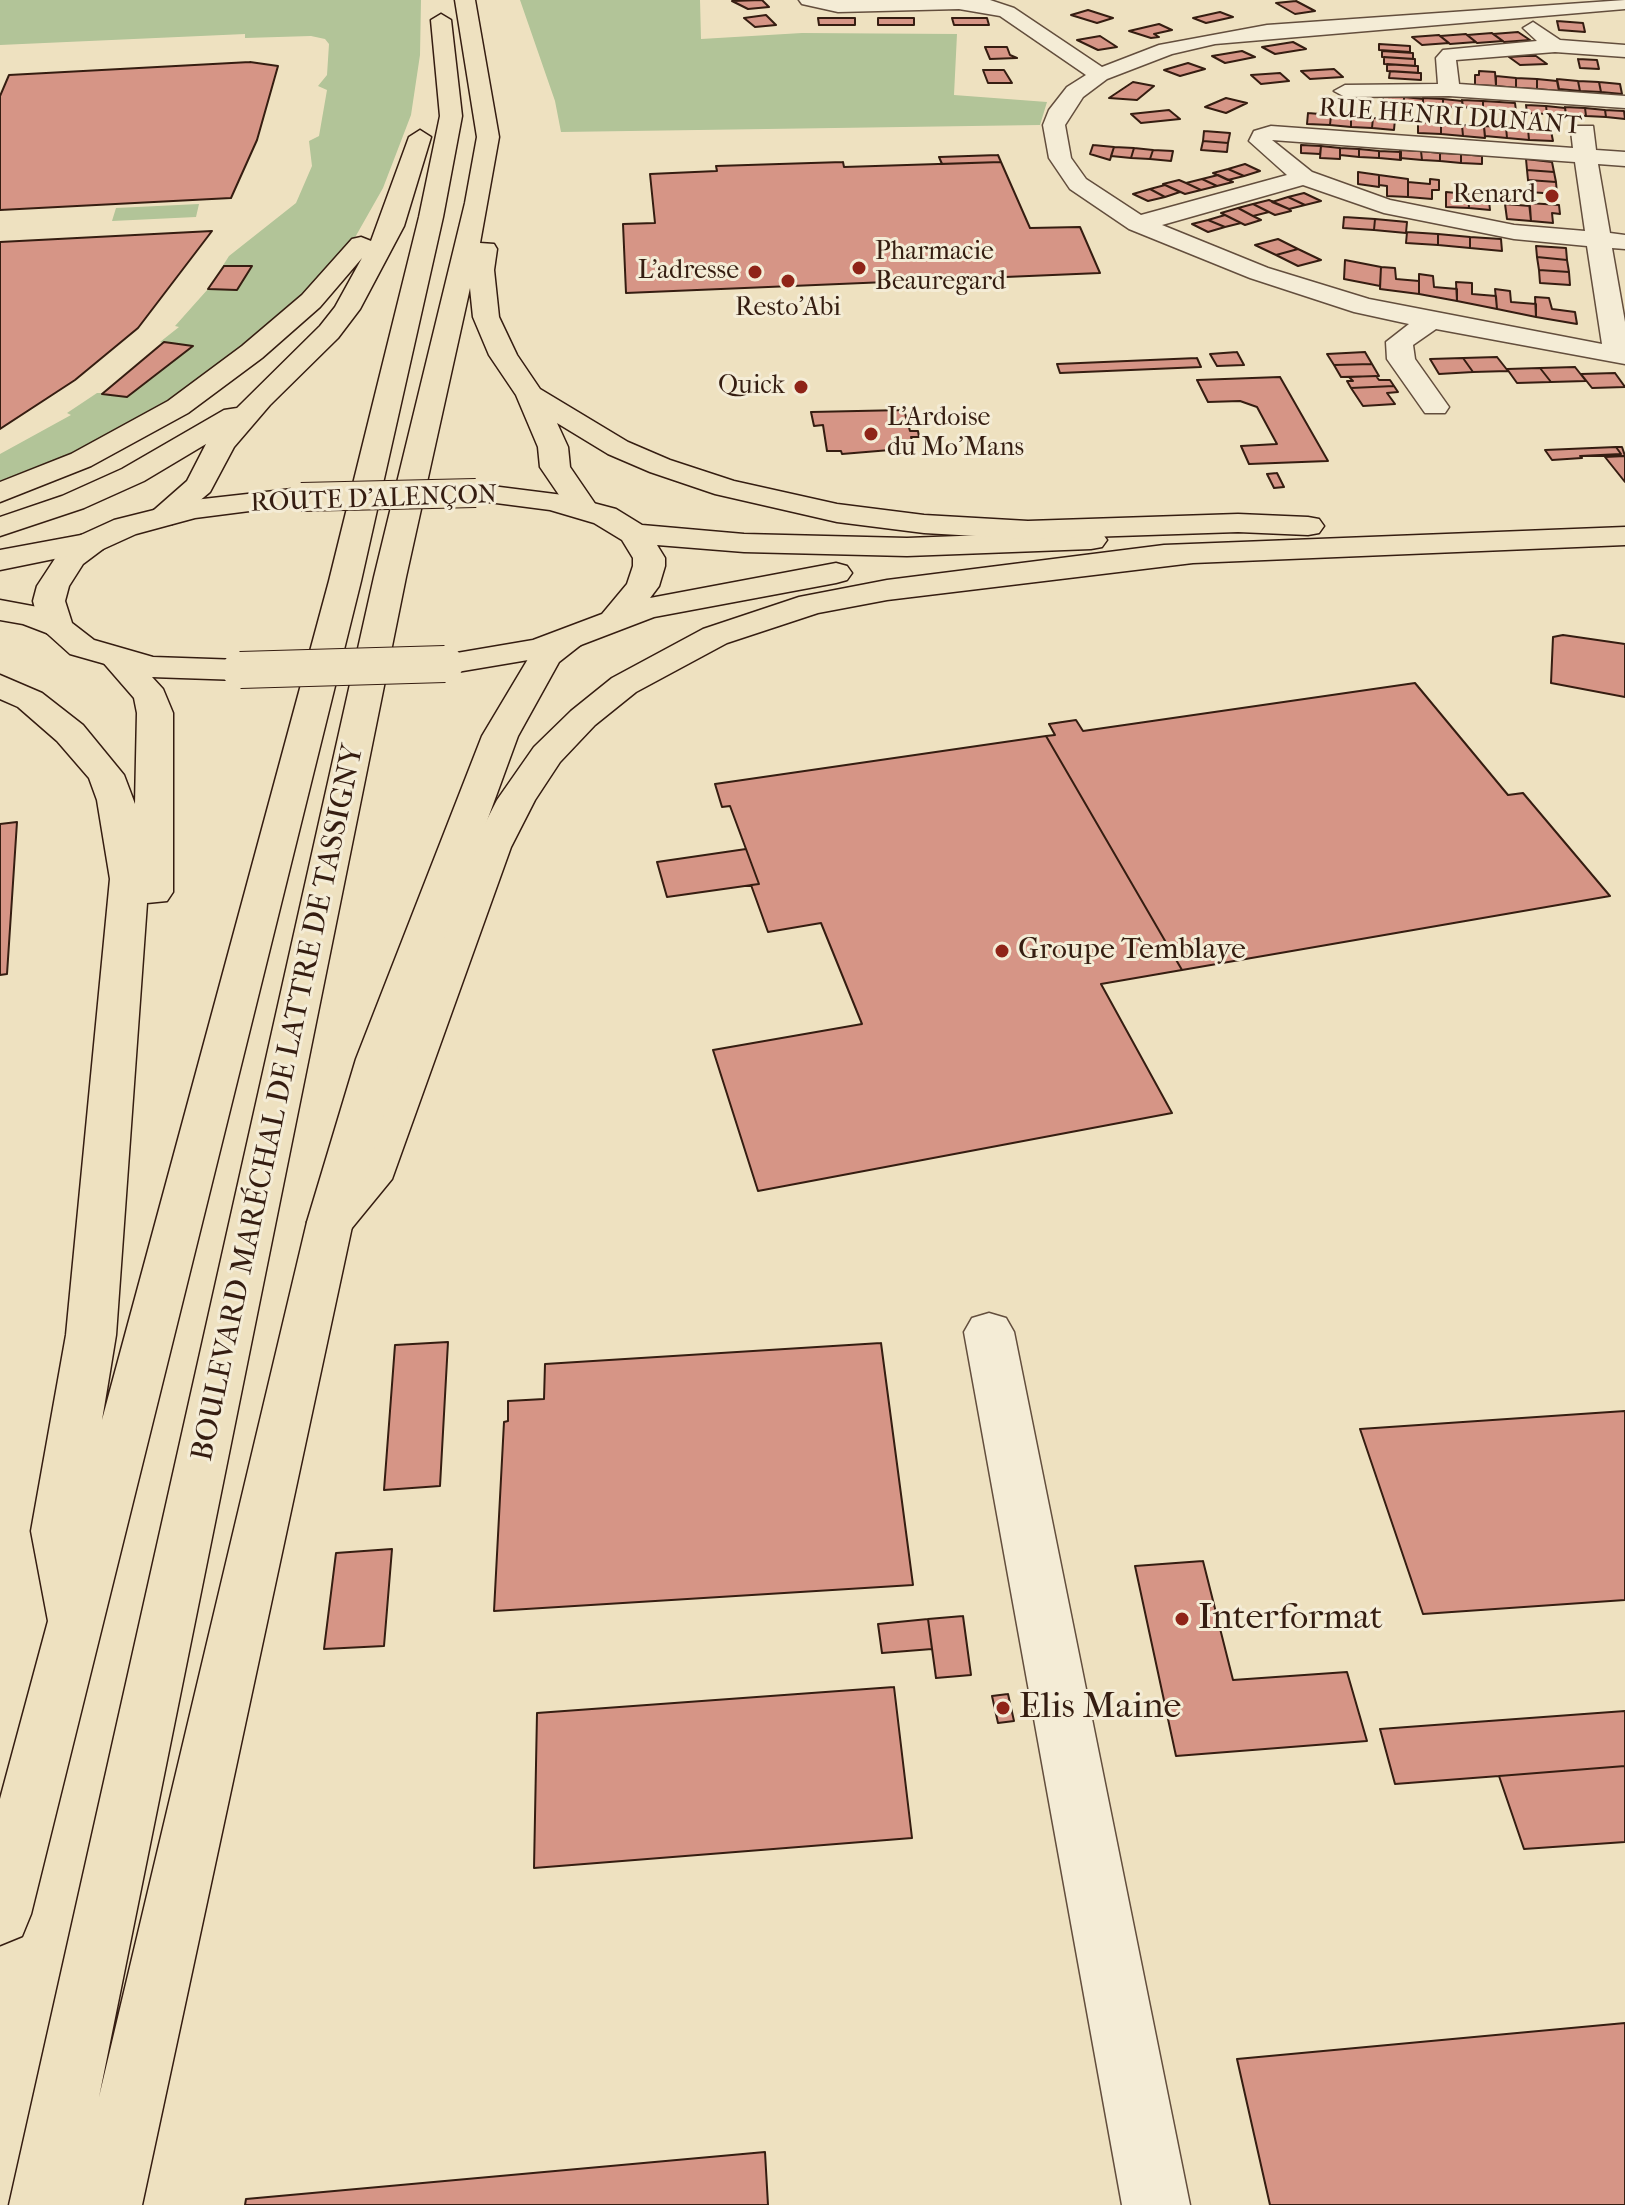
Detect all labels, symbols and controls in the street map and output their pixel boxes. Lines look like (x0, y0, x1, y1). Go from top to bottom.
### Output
street label: RUE HENRI DUNANT (1318, 93, 1582, 143)
place label: Renard (1453, 180, 1536, 212)
marker: Renard (1543, 187, 1561, 205)
place label: Pharmacie Beauregard (875, 237, 1006, 298)
place label: L'adresse (638, 256, 739, 288)
marker: Pharmacie Beauregard (850, 259, 868, 277)
marker: L'adresse (746, 263, 764, 281)
marker: Resto'Abi (779, 272, 797, 290)
place label: Resto'Abi (735, 293, 841, 325)
place label: Quick (718, 371, 785, 403)
marker: Quick (792, 378, 810, 396)
place label: L'Ardoise du Mo'Mans (887, 403, 1024, 464)
marker: L'Ardoise du Mo'Mans (862, 425, 880, 443)
street label: ROUTE D'ALENÇON (250, 480, 498, 520)
street label: BOULEVARD MARÉCHAL DE LATTRE DE TASSIGNY (185, 742, 373, 1464)
place label: Groupe Temblaye (1018, 933, 1246, 969)
marker: Groupe Temblaye (993, 942, 1011, 960)
place label: Interformat (1198, 1597, 1383, 1641)
marker: Interformat (1173, 1610, 1191, 1628)
place label: Elis Maine (1019, 1686, 1181, 1730)
marker: Elis Maine (994, 1699, 1012, 1717)

